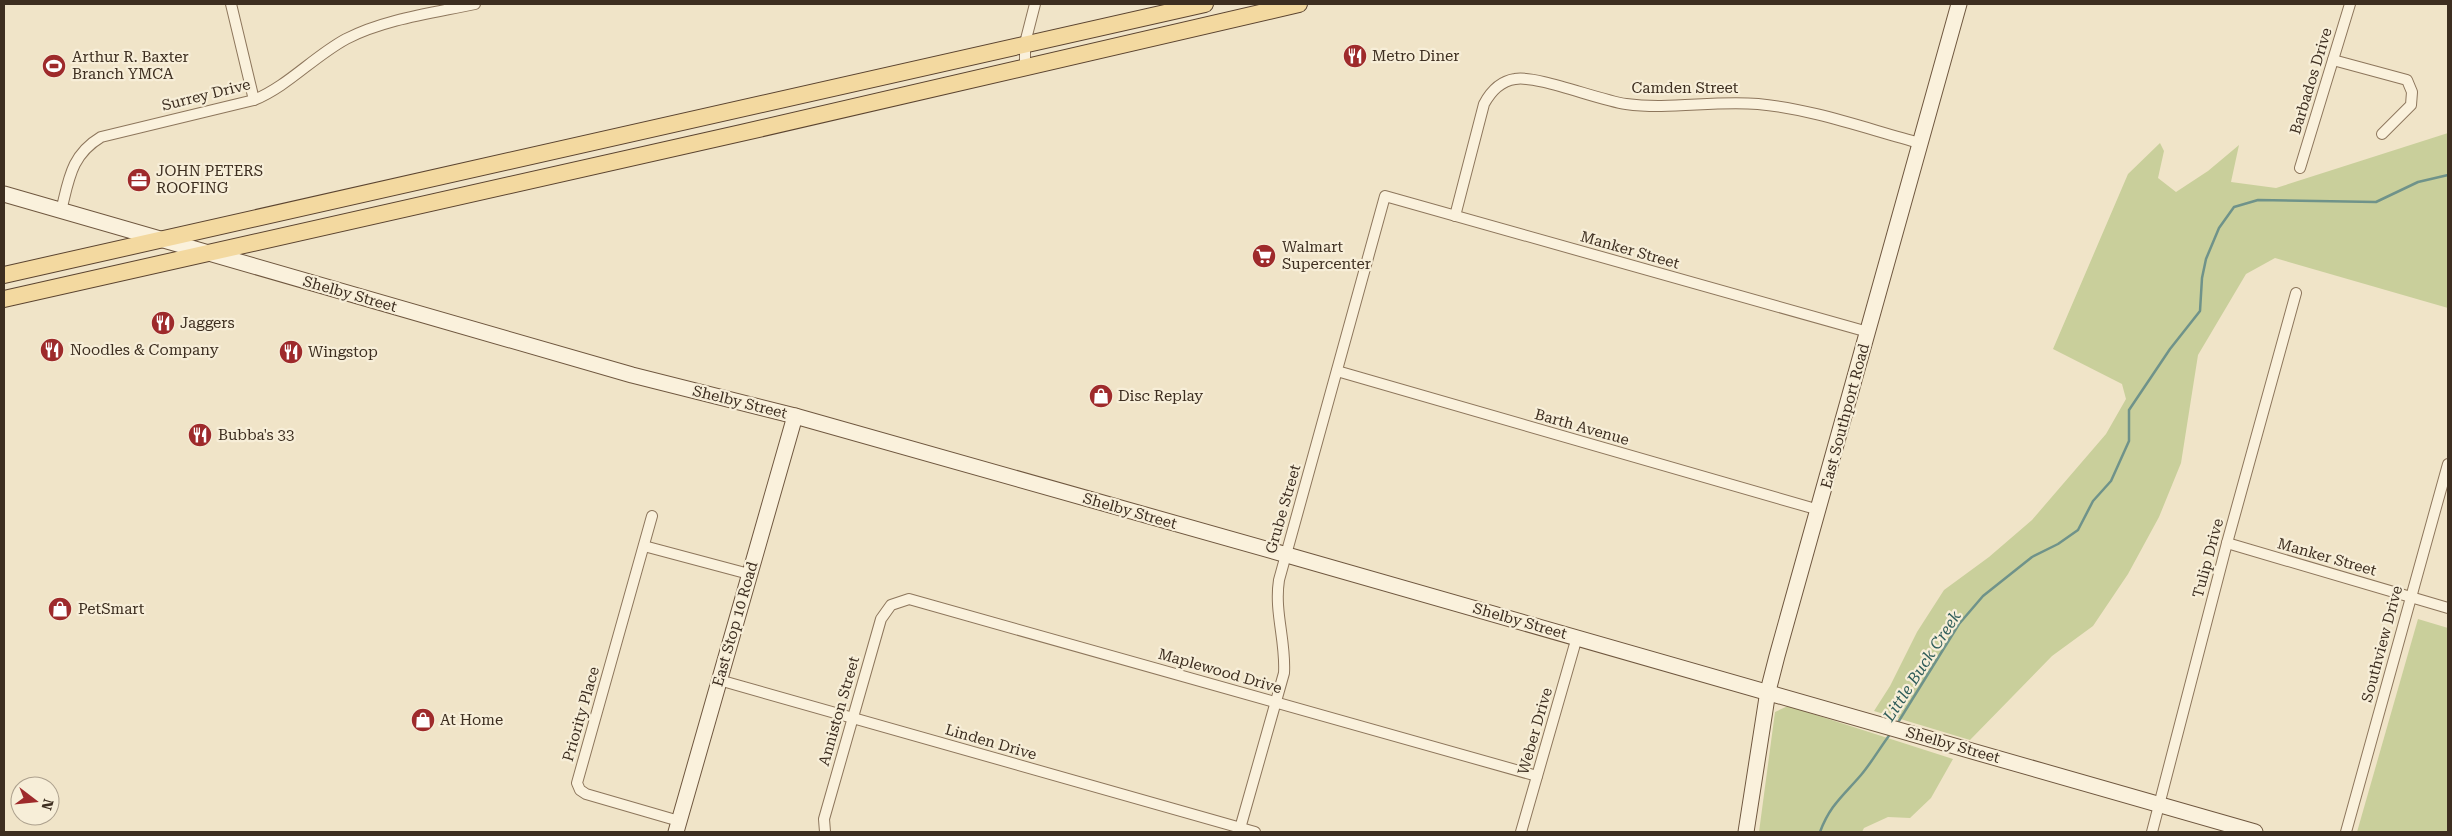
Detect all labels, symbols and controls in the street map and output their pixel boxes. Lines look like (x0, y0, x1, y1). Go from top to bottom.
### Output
street label: Barbados Drive (2286, 25, 2336, 137)
restaurant icon: Metro Diner (1342, 43, 1368, 69)
place label: Metro Diner (1372, 47, 1459, 65)
place label: Arthur R. Baxter Branch YMCA (72, 48, 189, 83)
sports icon: Arthur R. Baxter Branch YMCA (41, 53, 67, 79)
street label: Surrey Drive (160, 75, 252, 115)
street label: Camden Street (1632, 79, 1739, 97)
place label: JOHN PETERS ROOFING (156, 162, 263, 197)
office icon: JOHN PETERS ROOFING (126, 167, 152, 193)
street label: Manker Street (1578, 227, 1682, 273)
place label: Walmart Supercenter (1282, 238, 1371, 273)
supermarket icon: Walmart Supercenter (1251, 243, 1277, 269)
street label: Shelby Street (301, 272, 399, 316)
restaurant icon: Jaggers (150, 310, 176, 336)
place label: Jaggers (180, 314, 235, 332)
restaurant icon: Noodles & Company (39, 337, 65, 363)
restaurant icon: Wingstop (278, 339, 304, 365)
place label: Noodles & Company (70, 341, 219, 359)
street label: East Southport Road (1817, 341, 1873, 490)
place label: Wingstop (308, 343, 378, 361)
street label: Shelby Street (691, 382, 790, 423)
shop icon: Disc Replay (1088, 383, 1114, 409)
place label: Disc Replay (1118, 387, 1203, 405)
street label: Barth Avenue (1533, 405, 1631, 449)
restaurant icon: Bubba's 33 (187, 422, 213, 448)
place label: Bubba's 33 (218, 426, 294, 444)
street label: Grube Street (1262, 462, 1304, 556)
street label: Shelby Street (1081, 489, 1179, 533)
street label: Tulip Drive (2189, 516, 2227, 600)
street label: Manker Street (2275, 534, 2379, 580)
street label: East Stop 10 Road (709, 559, 762, 689)
street label: Southview Drive (2358, 584, 2406, 704)
shop icon: PetSmart (47, 596, 73, 622)
street label: Shelby Street (1471, 599, 1569, 643)
place label: PetSmart (78, 600, 145, 618)
water label: Little Buck Creek (1879, 607, 1965, 726)
street label: Maplewood Drive (1156, 645, 1284, 697)
street label: Anniston Street (815, 654, 863, 768)
street label: Priority Place (559, 664, 603, 764)
street label: Weber Drive (1514, 685, 1556, 777)
shop icon: At Home (410, 707, 436, 733)
place label: At Home (440, 711, 503, 729)
street label: Linden Drive (943, 720, 1039, 764)
street label: Shelby Street (1904, 723, 2002, 767)
north arrow (10, 776, 60, 826)
text: N (38, 797, 57, 812)

